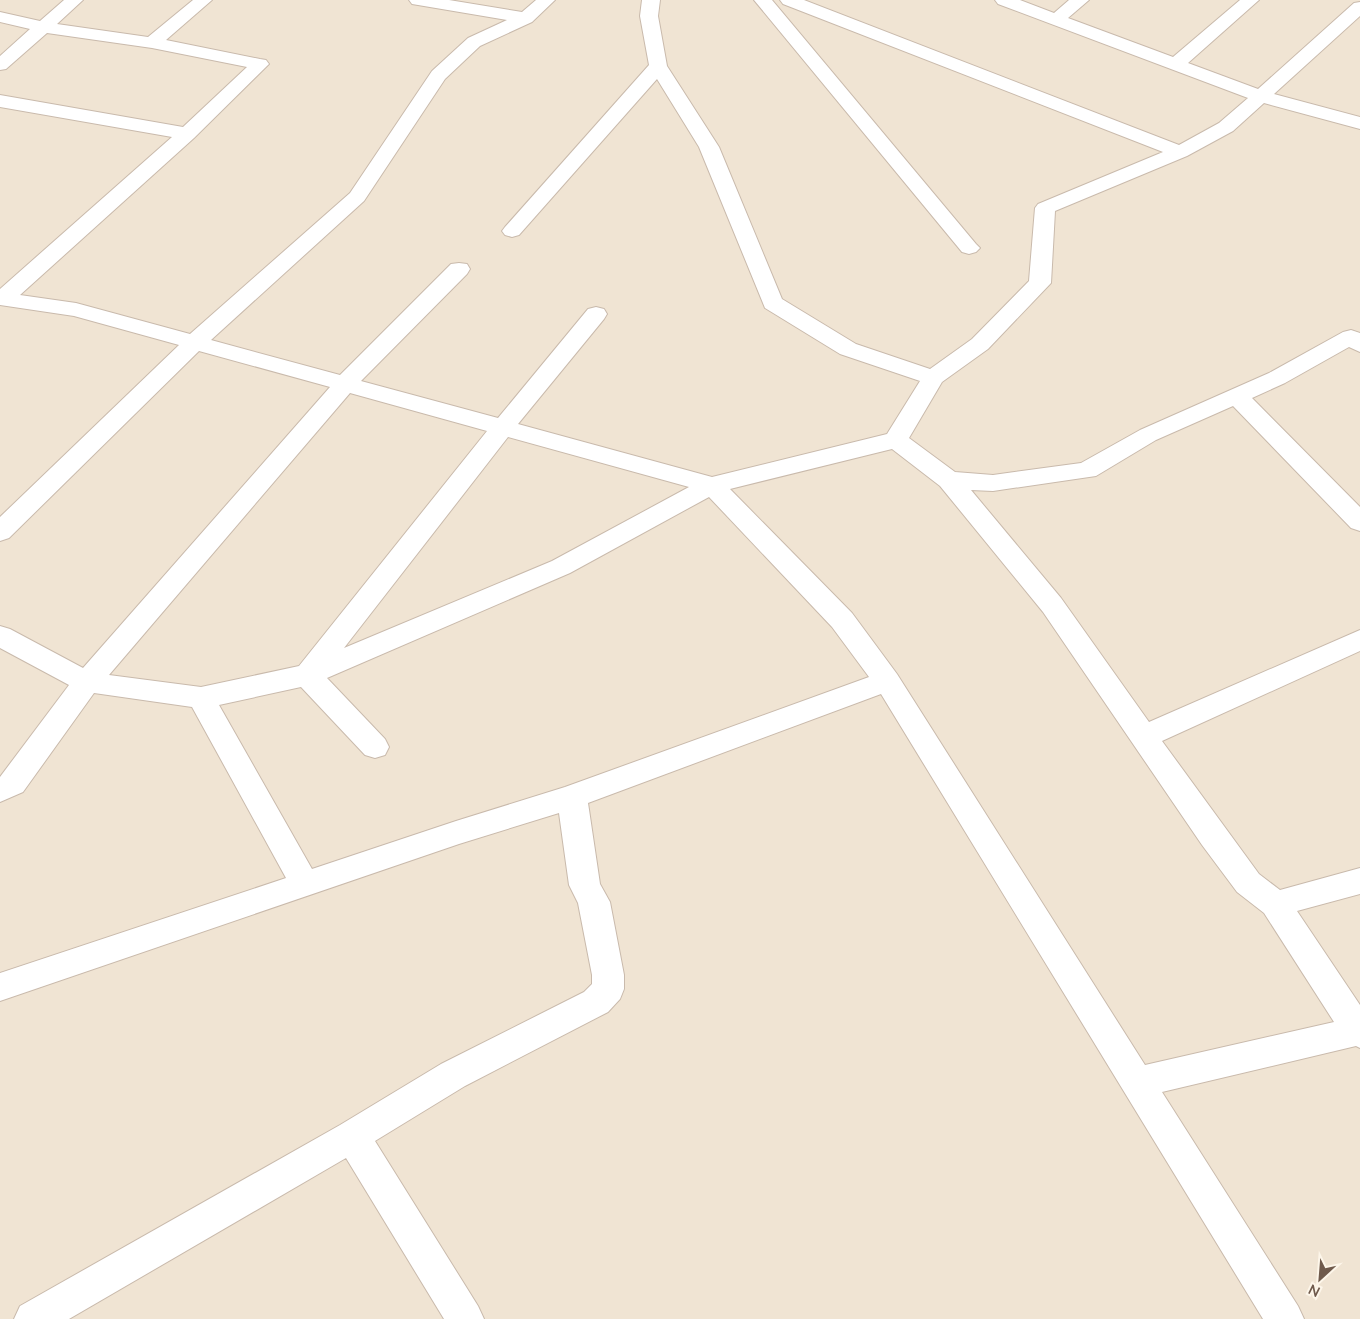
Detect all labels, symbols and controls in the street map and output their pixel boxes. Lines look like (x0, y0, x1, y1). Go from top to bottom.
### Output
north arrow (1295, 1254, 1345, 1304)
text: N (1306, 1281, 1323, 1301)

